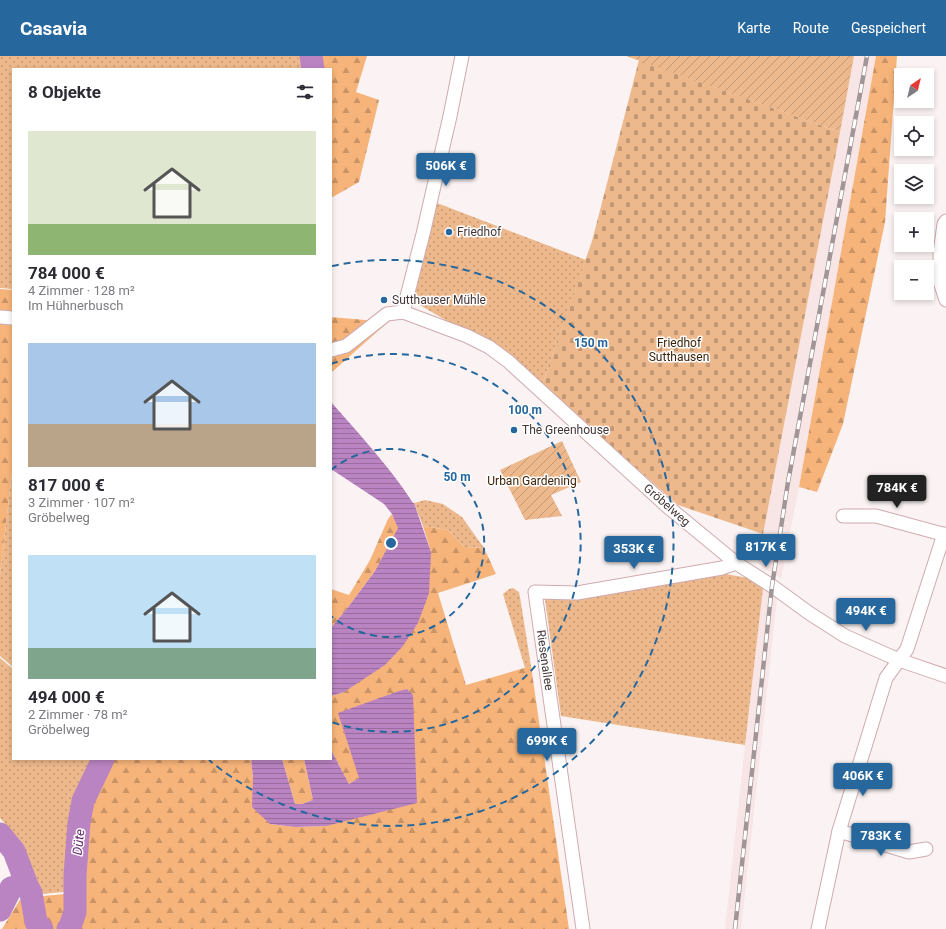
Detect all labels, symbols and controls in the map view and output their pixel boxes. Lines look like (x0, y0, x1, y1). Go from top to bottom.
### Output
text: Casavia (20, 17, 87, 40)
text: Karte (737, 20, 771, 36)
text: Route (793, 20, 829, 36)
text: Gespeichert (851, 20, 926, 36)
north arrow (894, 68, 934, 108)
map controls (894, 68, 934, 300)
icon: filters (294, 81, 316, 103)
text: 8 Objekte (28, 82, 101, 102)
button: locate (894, 116, 934, 156)
pin: 506K € (413, 153, 479, 187)
icon: home (136, 157, 208, 229)
text: 506K € (425, 158, 467, 173)
button: layers (894, 164, 934, 204)
button: + (894, 212, 934, 252)
place label: Friedhof (457, 225, 502, 239)
marker: Friedhof (444, 227, 454, 237)
button: − (894, 260, 934, 300)
text: 784 000 € (28, 263, 105, 283)
text: 4 Zimmer · 128 m² (28, 283, 135, 298)
place label: Sutthauser Mühle (392, 293, 486, 307)
marker: Sutthauser Mühle (379, 295, 389, 305)
text: Im Hühnerbusch (28, 298, 123, 313)
text: 150 m (574, 336, 608, 350)
park label: Friedhof Sutthausen (649, 336, 709, 364)
icon: home (136, 369, 208, 441)
text: 100 m (508, 403, 542, 417)
place label: The Greenhouse (522, 423, 609, 437)
marker: The Greenhouse (509, 425, 519, 435)
text: 50 m (443, 470, 471, 484)
park label: Urban Gardening (487, 474, 577, 488)
text: 817 000 € (28, 475, 105, 495)
pin: 784K € (864, 475, 930, 509)
text: 784K € (876, 480, 918, 495)
street label: Gröbelweg (641, 481, 693, 529)
text: 3 Zimmer · 107 m² (28, 495, 135, 510)
text: Gröbelweg (28, 510, 90, 525)
pin: 817K € (733, 534, 799, 568)
centre of rings (384, 536, 398, 550)
pin: 353K € (601, 536, 667, 570)
text: 817K € (745, 539, 787, 554)
text: 353K € (613, 541, 655, 556)
icon: home (136, 581, 208, 653)
pin: 494K € (833, 598, 899, 632)
text: 494K € (845, 603, 887, 618)
street label: Riesenallee (534, 629, 556, 691)
text: 494 000 € (28, 687, 105, 707)
text: 2 Zimmer · 78 m² (28, 707, 127, 722)
text: Gröbelweg (28, 722, 90, 737)
pin: 699K € (514, 728, 580, 762)
text: 699K € (526, 733, 568, 748)
pin: 406K € (830, 763, 896, 797)
text: 406K € (842, 768, 884, 783)
pin: 783K € (848, 823, 914, 857)
water label: Düte (70, 828, 87, 856)
text: 783K € (860, 828, 902, 843)

